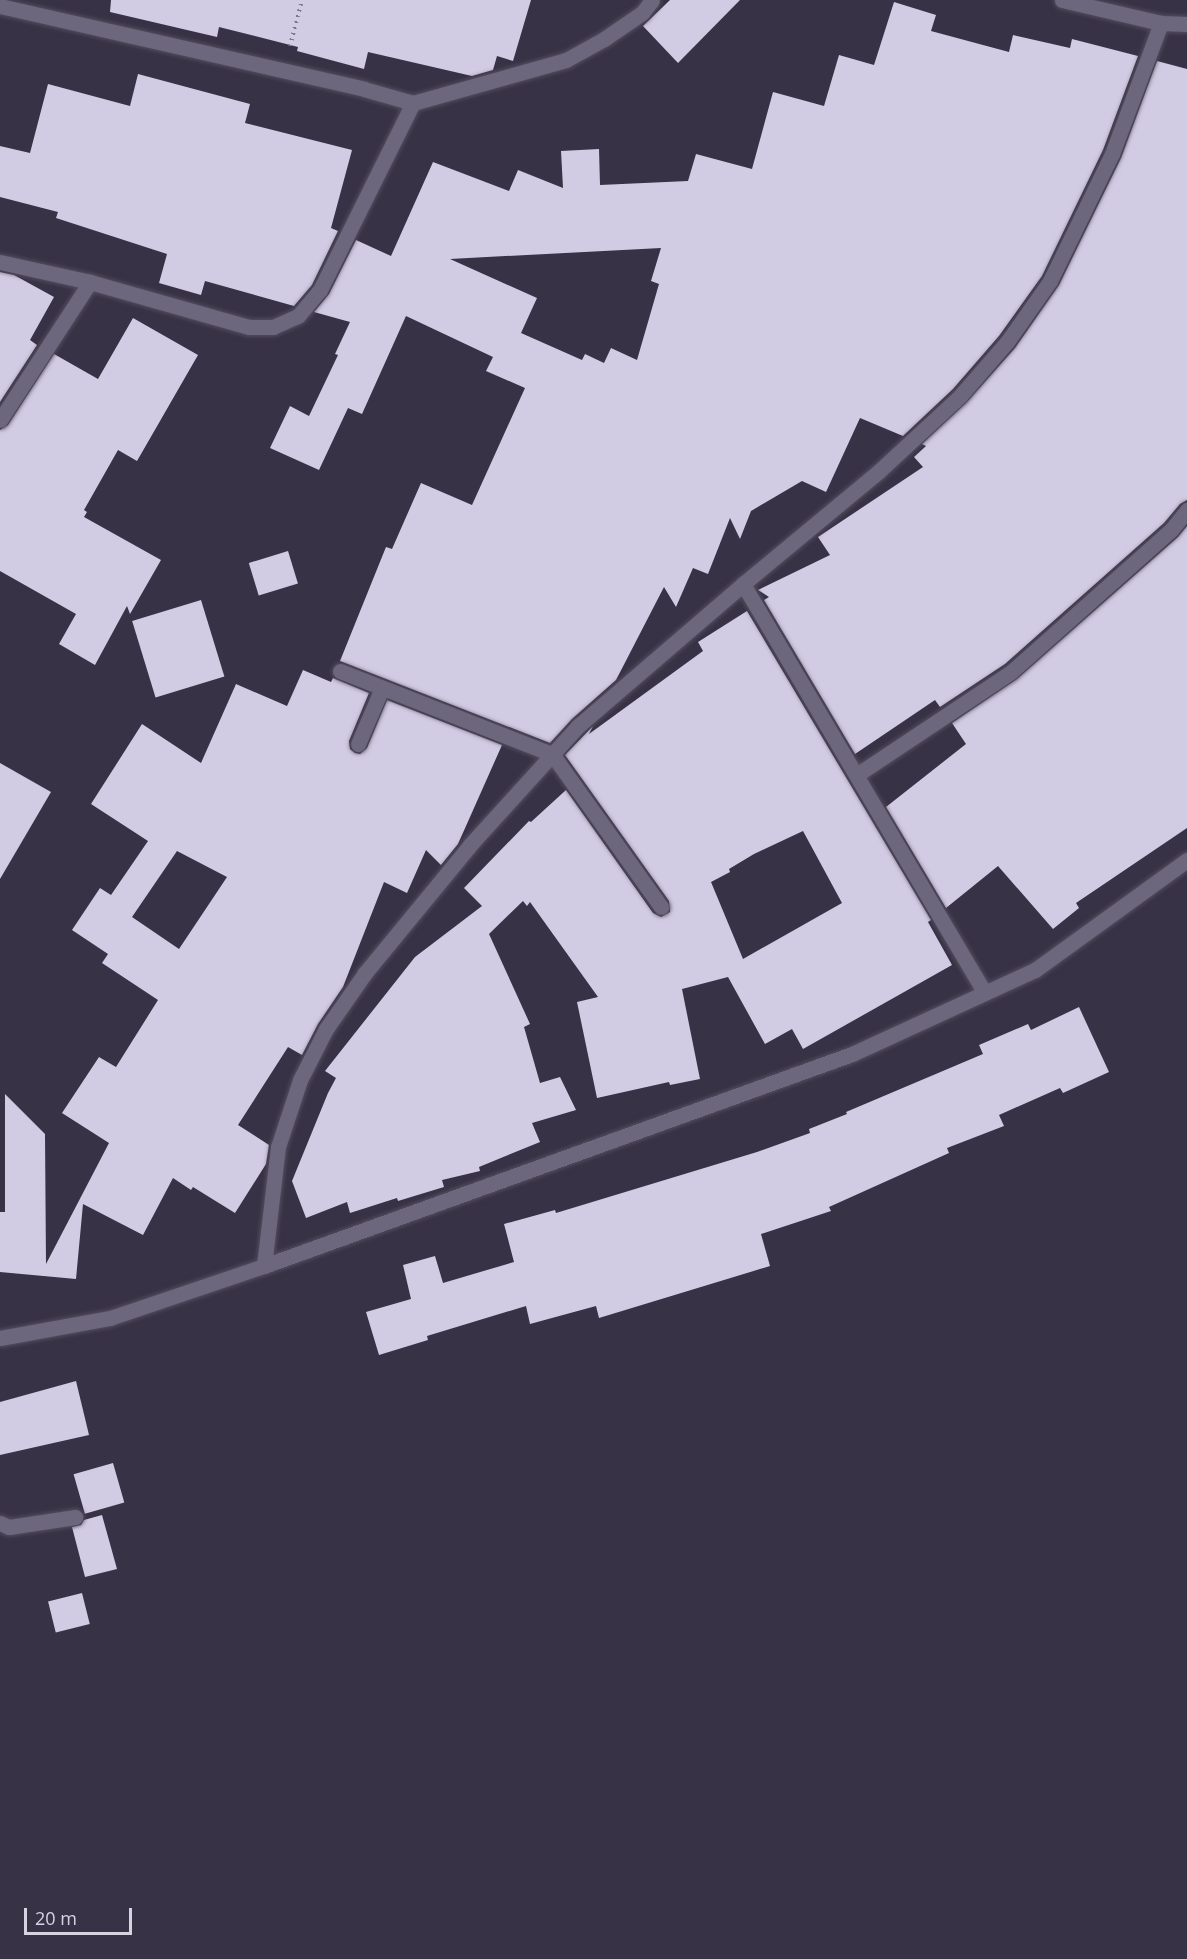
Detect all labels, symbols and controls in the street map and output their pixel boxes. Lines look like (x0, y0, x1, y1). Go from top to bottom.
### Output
scale bar (27, 1896, 135, 1934)
text: 20 m (35, 1906, 77, 1930)

